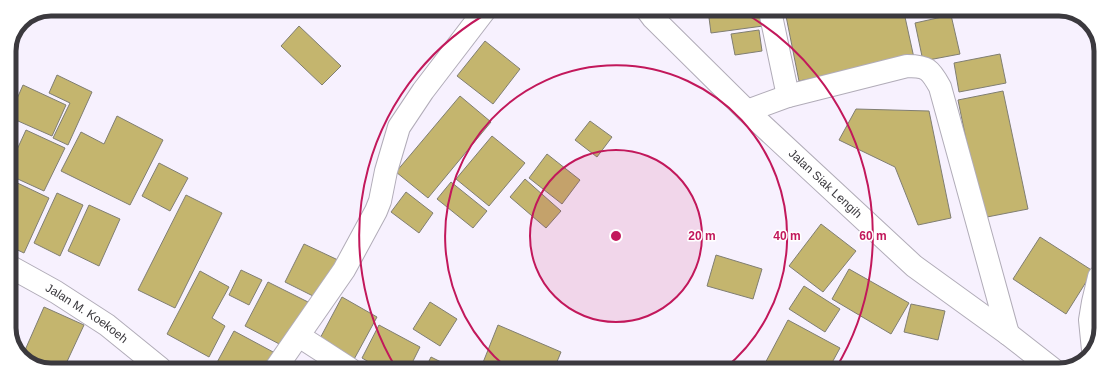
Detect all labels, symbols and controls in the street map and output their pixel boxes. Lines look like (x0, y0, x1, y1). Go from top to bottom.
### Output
street label: Jalan Siak Lengih (786, 146, 865, 221)
centre of rings (609, 229, 623, 243)
text: 20 m (688, 229, 716, 243)
text: 40 m (773, 229, 801, 243)
text: 60 m (859, 229, 887, 243)
street label: Jalan M. Koekoeh (43, 281, 131, 346)

